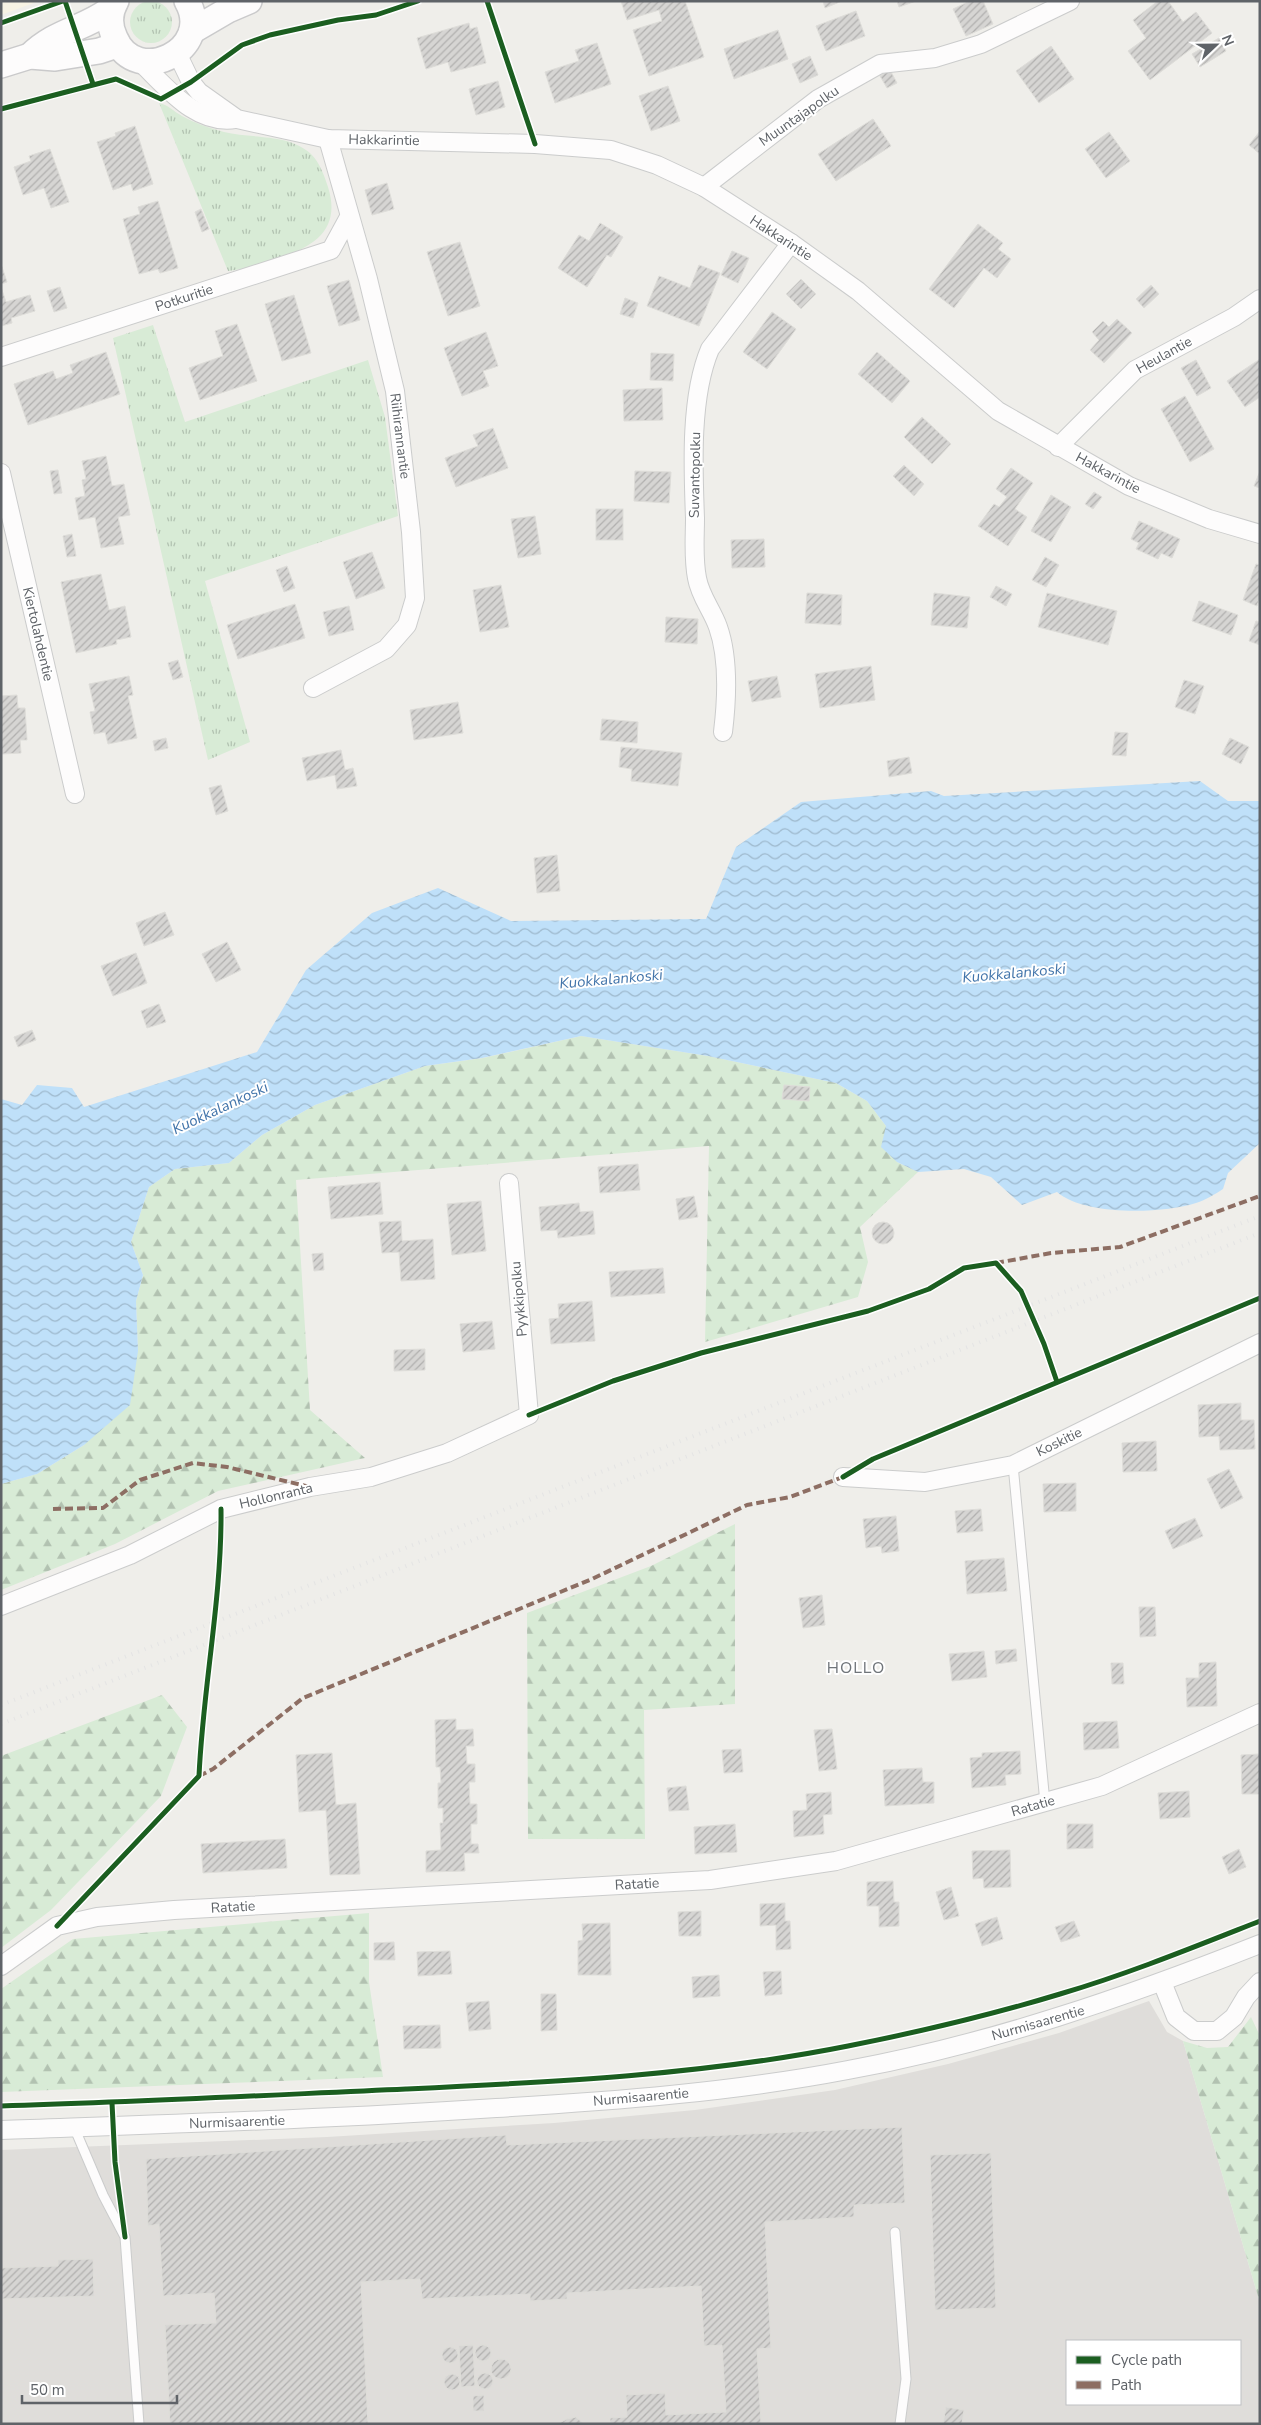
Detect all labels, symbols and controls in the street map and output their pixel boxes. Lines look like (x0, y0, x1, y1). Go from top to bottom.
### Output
north arrow (1191, 20, 1241, 70)
text: N (1217, 32, 1238, 49)
street label: Muuntajapolku (755, 81, 843, 151)
street label: Hakkarintie (348, 130, 420, 150)
street label: Hakkarintie (746, 211, 816, 265)
street label: Potkuritie (153, 280, 215, 316)
street label: Heulantie (1133, 332, 1195, 378)
street label: Riihirannantie (385, 392, 415, 480)
street label: Suvantopolku (685, 432, 705, 518)
street label: Hakkarintie (1072, 448, 1144, 498)
street label: Kiertolahdentie (18, 585, 58, 683)
water label: Kuokkalankoski (962, 958, 1067, 987)
water label: Kuokkalankoski (559, 964, 664, 993)
water label: Kuokkalankoski (169, 1077, 272, 1139)
street label: Pyykkipolku (506, 1260, 532, 1338)
street label: Koskitie (1033, 1423, 1085, 1461)
street label: Hollonranta (237, 1478, 315, 1514)
district label: HOLLO (827, 1657, 885, 1679)
street label: Ratatie (1009, 1791, 1057, 1821)
street label: Ratatie (614, 1873, 660, 1895)
street label: Ratatie (210, 1896, 256, 1918)
street label: Nurmisaarentie (989, 2001, 1087, 2045)
street label: Nurmisaarentie (592, 2083, 690, 2111)
street label: Nurmisaarentie (189, 2111, 285, 2133)
legend (1066, 2340, 1241, 2405)
text: Cycle path (1111, 2350, 1182, 2370)
scale bar (22, 2372, 178, 2404)
text: Path (1111, 2375, 1142, 2395)
text: 50 m (30, 2380, 65, 2400)

